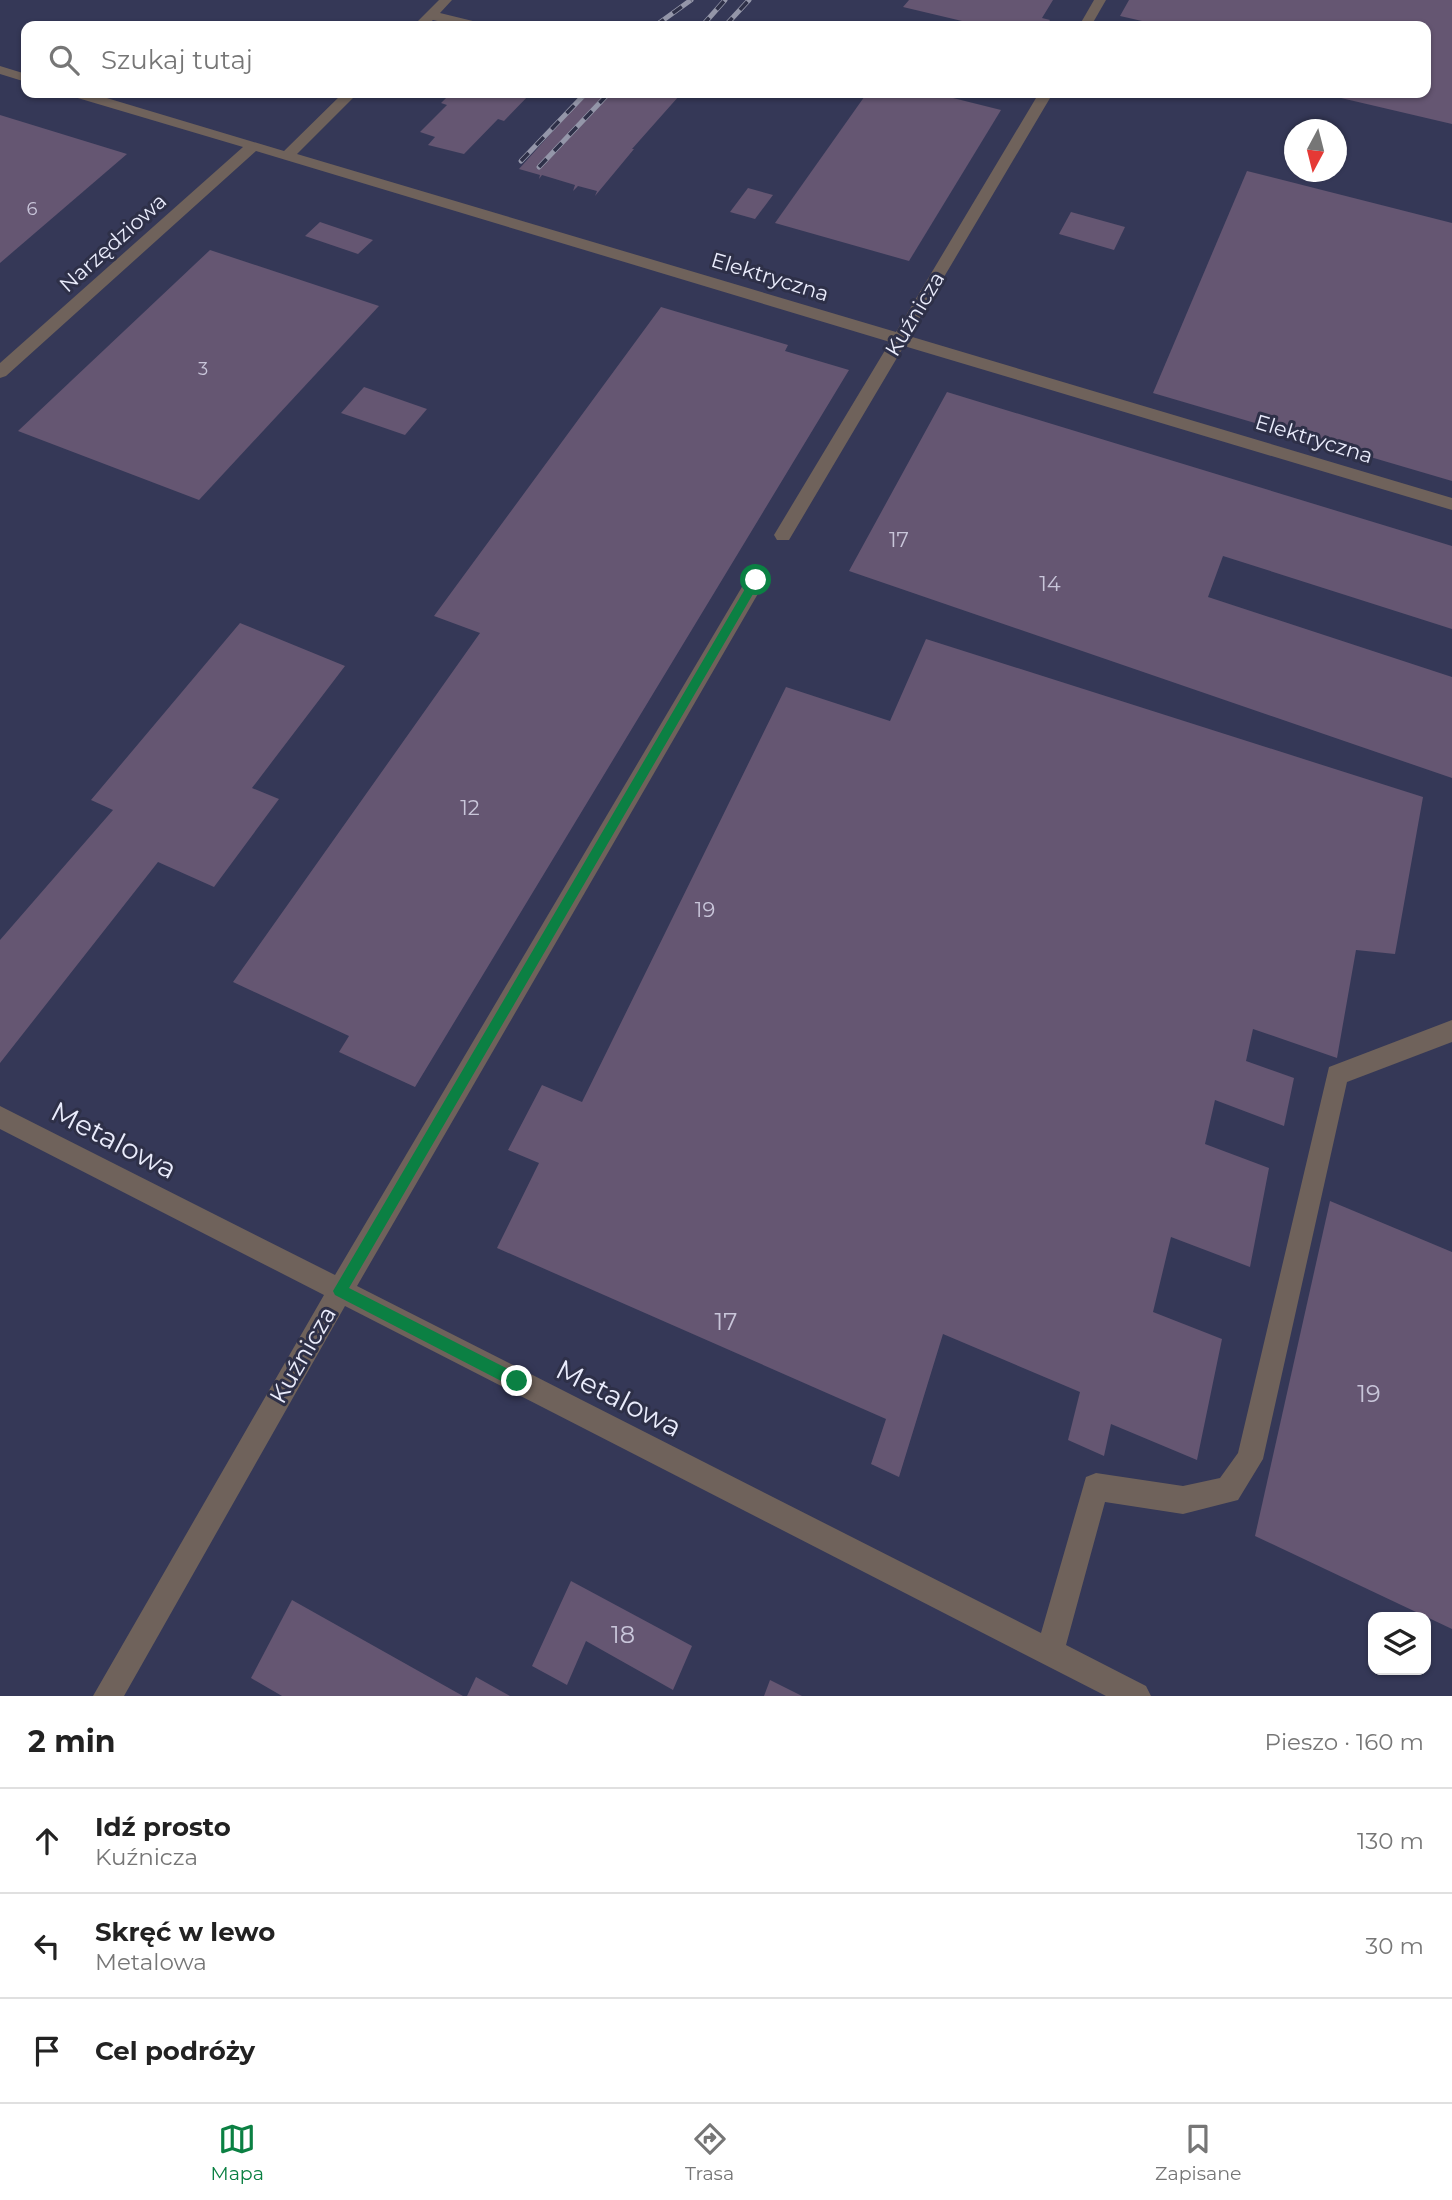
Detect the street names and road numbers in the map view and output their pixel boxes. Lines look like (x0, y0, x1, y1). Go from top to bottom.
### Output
street label: Narzędziowa (54, 188, 171, 297)
street label: Elektryczna (708, 247, 832, 306)
street label: Kuźnicza (880, 267, 949, 360)
street label: Elektryczna (1252, 409, 1376, 468)
street label: Metalowa (46, 1094, 182, 1186)
street label: Kuźnicza (263, 1301, 342, 1409)
street label: Metalowa (551, 1352, 687, 1444)

